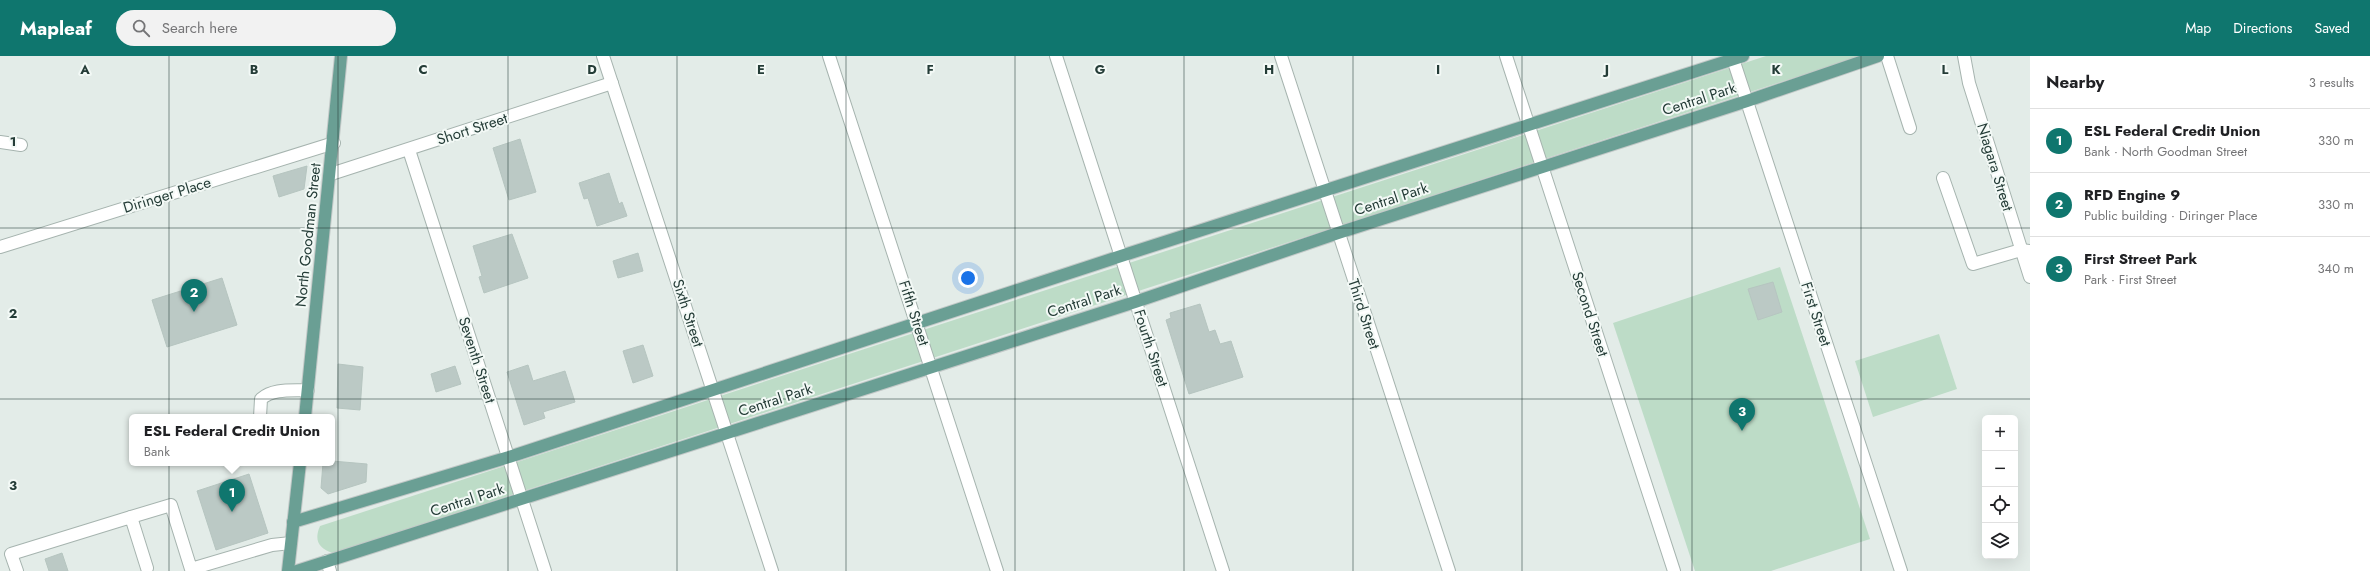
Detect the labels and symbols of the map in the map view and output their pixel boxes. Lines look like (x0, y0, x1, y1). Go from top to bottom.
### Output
text: A (79, 60, 90, 79)
text: B (250, 60, 259, 79)
text: C (418, 60, 428, 79)
text: D (587, 60, 597, 79)
text: E (757, 60, 765, 79)
text: F (926, 60, 934, 79)
text: G (1095, 60, 1106, 79)
text: H (1264, 60, 1274, 79)
text: I (1436, 60, 1440, 79)
text: J (1602, 60, 1609, 79)
text: K (1771, 60, 1781, 79)
text: L (1942, 60, 1949, 79)
street label: Central Park (1659, 77, 1739, 121)
street label: Short Street (434, 107, 511, 151)
street label: Niagara Street (1971, 120, 2019, 214)
text: 1 (10, 132, 16, 151)
street label: North Goodman Street (290, 162, 327, 308)
street label: Diringer Place (120, 171, 214, 219)
street label: Central Park (1351, 177, 1431, 221)
your location (958, 268, 978, 288)
street label: Second Street (1566, 269, 1614, 360)
street label: Sixth Street (667, 276, 709, 350)
street label: Third Street (1342, 276, 1386, 352)
street label: Fifth Street (893, 278, 935, 349)
pin: 2 (181, 279, 207, 312)
street label: Central Park (1044, 279, 1124, 323)
street label: First Street (1795, 279, 1837, 349)
text: 2 (9, 304, 17, 323)
street label: Fourth Street (1128, 307, 1174, 390)
street label: Seventh Street (453, 314, 501, 406)
street label: Central Park (735, 378, 815, 422)
pin: 3 (1729, 398, 1755, 431)
text: 3 (9, 476, 17, 495)
street label: Central Park (427, 478, 507, 522)
pin: 1 (219, 479, 245, 512)

